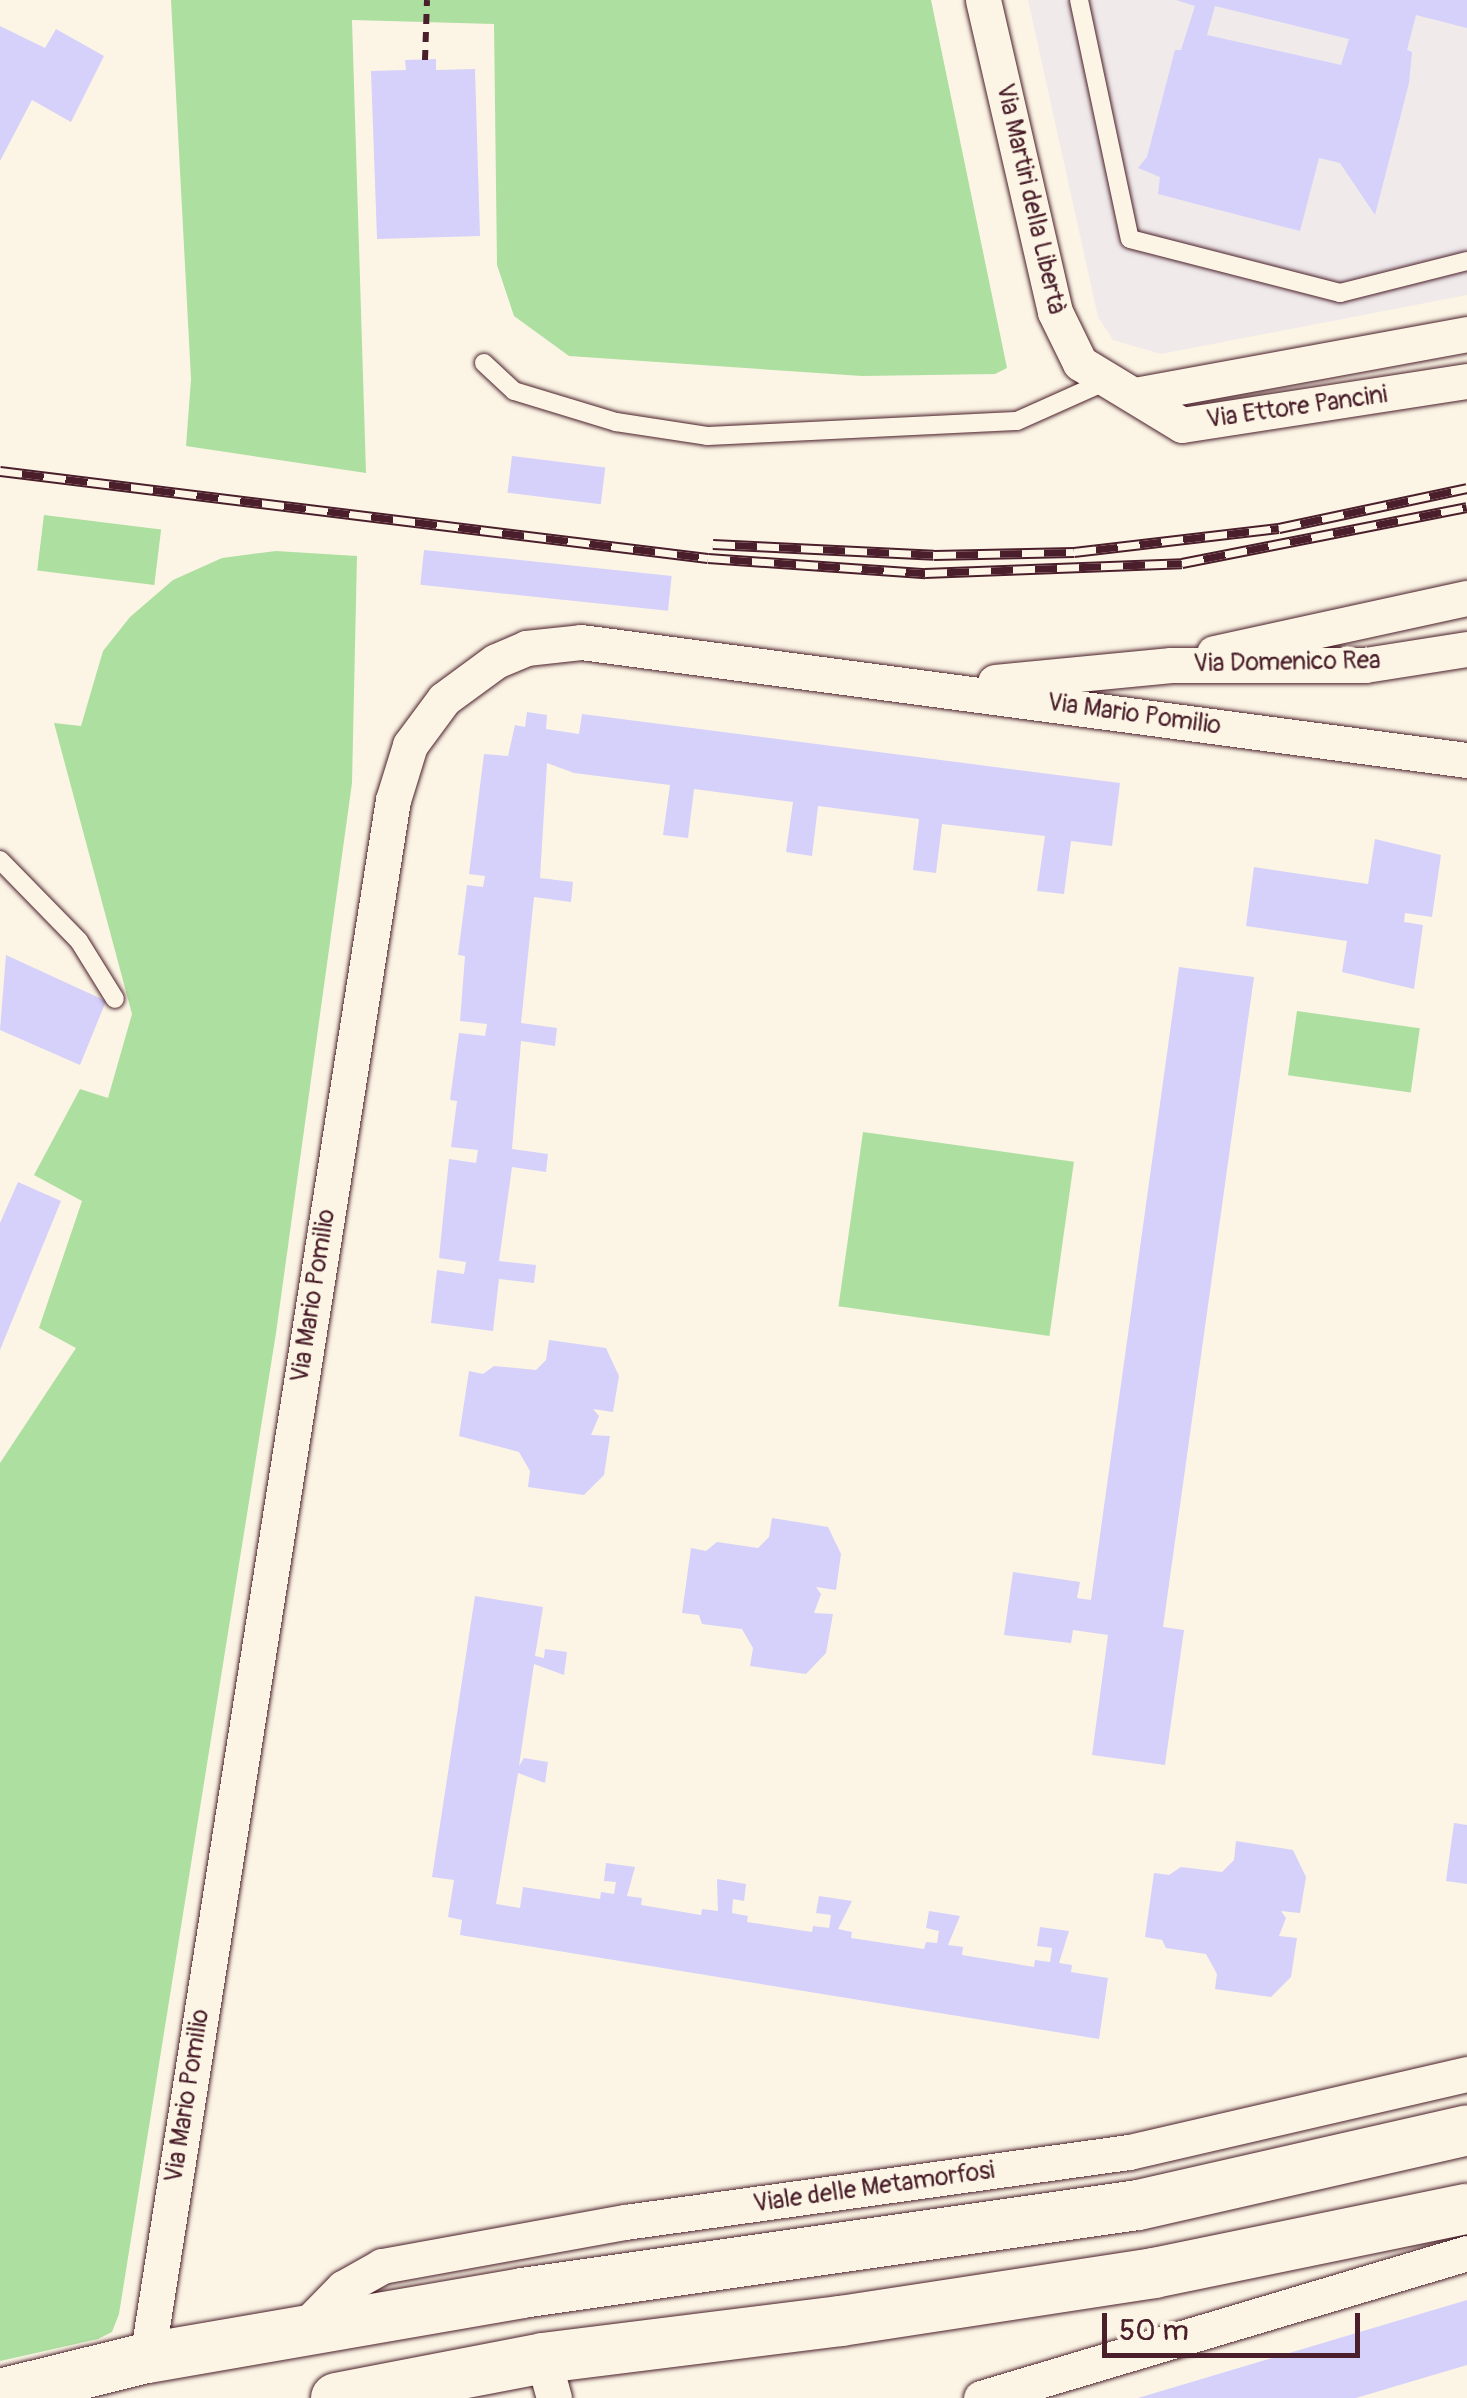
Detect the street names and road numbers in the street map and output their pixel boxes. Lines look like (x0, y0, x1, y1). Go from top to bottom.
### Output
street label: Via Martiri della Libertà (989, 81, 1071, 317)
street label: Via Ettore Pancini (1205, 380, 1389, 436)
street label: Via Domenico Rea (1193, 646, 1381, 680)
street label: Via Mario Pomilio (1045, 688, 1223, 742)
street label: Via Mario Pomilio (285, 1207, 343, 1385)
street label: Via Mario Pomilio (159, 2007, 217, 2185)
street label: Viale delle Metamorfosi (751, 2156, 997, 2220)

